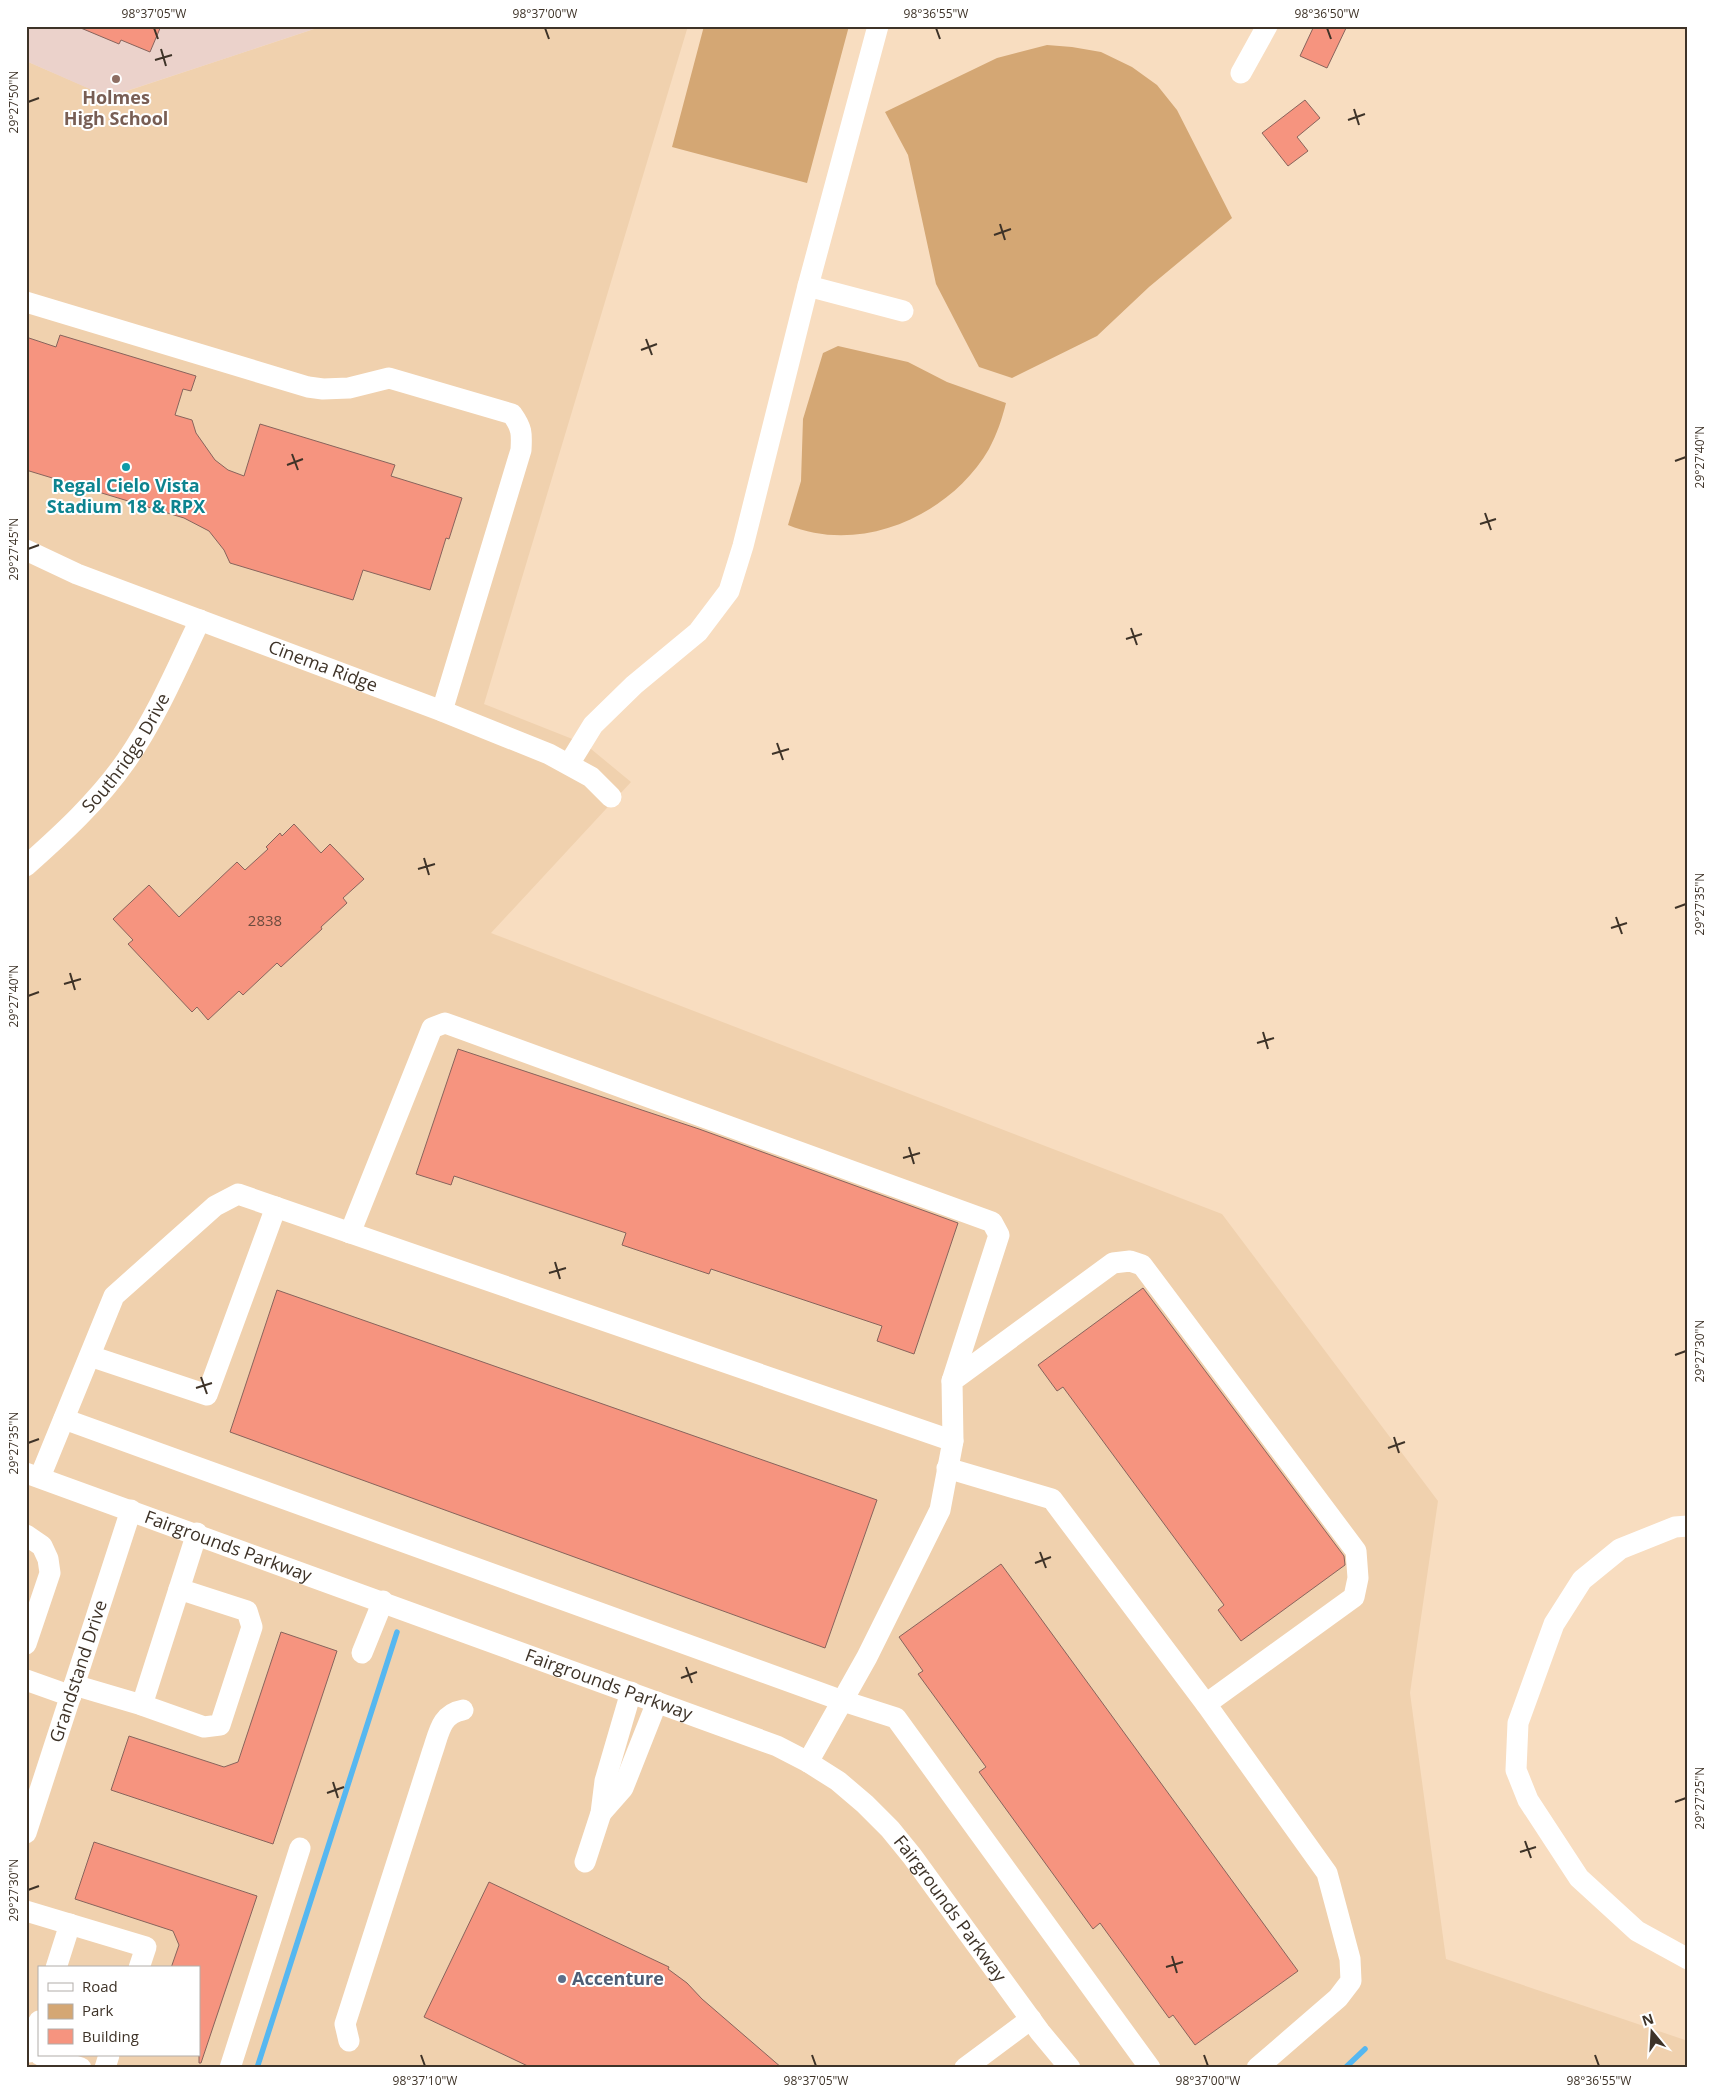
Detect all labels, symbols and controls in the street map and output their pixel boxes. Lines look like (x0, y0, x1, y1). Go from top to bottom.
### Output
text: 98°37'05"W (122, 5, 186, 22)
text: 98°37'00"W (513, 5, 577, 22)
text: 98°36'55"W (904, 5, 968, 22)
text: 98°36'50"W (1295, 5, 1359, 22)
text: 29°27'50"N (5, 71, 22, 133)
marker: Holmes High School (110, 73, 122, 85)
place label: Holmes High School (64, 85, 168, 130)
text: 29°27'40"N (1691, 426, 1708, 488)
marker: Regal Cielo Vista Stadium 18 & RPX (120, 461, 132, 473)
place label: Regal Cielo Vista Stadium 18 & RPX (47, 473, 205, 518)
text: 29°27'45"N (5, 518, 22, 580)
street label: Cinema Ridge (265, 634, 381, 697)
street label: Southridge Drive (76, 689, 174, 818)
text: 29°27'35"N (1691, 873, 1708, 935)
house number: 2838 (248, 910, 282, 930)
text: 29°27'40"N (5, 965, 22, 1027)
text: 29°27'30"N (1691, 1320, 1708, 1382)
text: 29°27'35"N (5, 1412, 22, 1474)
street label: Fairgrounds Parkway (141, 1504, 316, 1587)
street label: Grandstand Drive (43, 1597, 112, 1745)
street label: Fairgrounds Parkway (522, 1642, 697, 1726)
text: 29°27'25"N (1691, 1767, 1708, 1829)
street label: Fairgrounds Parkway (889, 1830, 1013, 1987)
text: 29°27'30"N (5, 1859, 22, 1921)
legend (38, 1966, 200, 2056)
place label: Accenture (572, 1966, 664, 1990)
marker: Accenture (556, 1973, 568, 1985)
text: Road (82, 1976, 118, 1996)
text: Park (82, 2000, 113, 2020)
north arrow (1626, 2006, 1676, 2056)
text: N (1639, 2008, 1656, 2030)
text: Building (82, 2026, 139, 2046)
text: 98°37'10"W (393, 2072, 457, 2089)
text: 98°37'05"W (784, 2072, 848, 2089)
text: 98°37'00"W (1176, 2072, 1240, 2089)
text: 98°36'55"W (1567, 2072, 1631, 2089)

